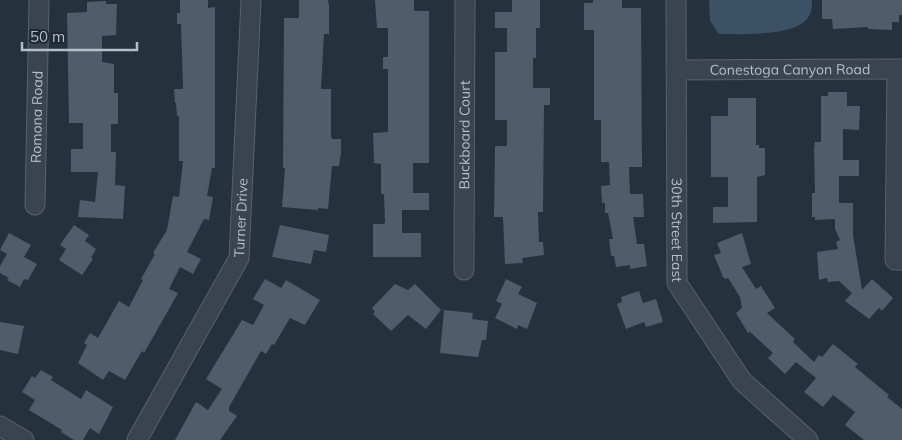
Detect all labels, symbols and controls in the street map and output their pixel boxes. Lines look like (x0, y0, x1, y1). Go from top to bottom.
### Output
scale bar (22, 20, 138, 52)
text: 50 m (30, 27, 65, 46)
street label: Conestoga Canyon Road (710, 60, 870, 79)
street label: Romona Road (27, 71, 47, 163)
street label: Buckboard Court (455, 80, 474, 190)
street label: Turner Drive (230, 178, 252, 258)
street label: 30th Street East (668, 178, 686, 282)

